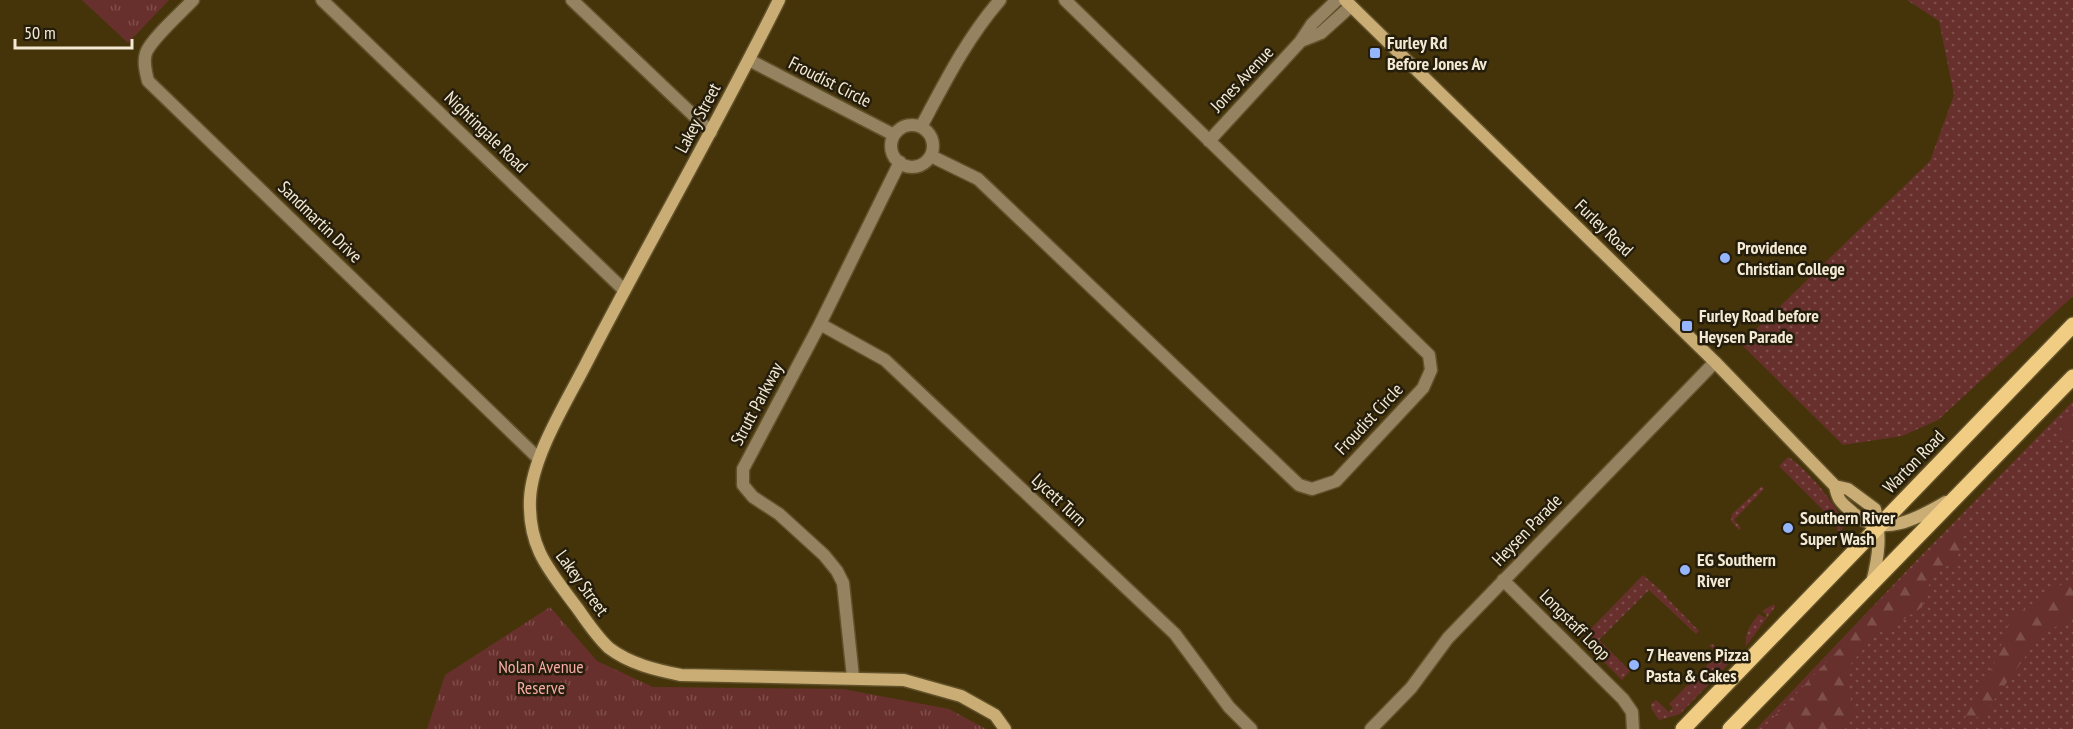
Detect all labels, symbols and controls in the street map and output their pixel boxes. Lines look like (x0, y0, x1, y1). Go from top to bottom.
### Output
scale bar (15, 12, 132, 50)
text: 50 m (24, 21, 56, 44)
place label: Furley Rd Before Jones Av (1387, 31, 1488, 75)
street label: Jones Avenue (1204, 41, 1278, 117)
marker: Furley Rd Before Jones Av (1368, 46, 1382, 60)
street label: Froudist Circle (785, 51, 875, 112)
street label: Lakey Street (670, 79, 725, 157)
street label: Nightingale Road (440, 86, 533, 177)
street label: Sandmartin Drive (273, 176, 367, 267)
street label: Furley Road (1570, 194, 1638, 261)
place label: Providence Christian College (1737, 236, 1845, 280)
marker: Providence Christian College (1718, 251, 1732, 265)
place label: Furley Road before Heysen Parade (1699, 304, 1819, 348)
marker: Furley Road before Heysen Parade (1680, 319, 1694, 333)
street label: Strutt Parkway (725, 358, 788, 449)
street label: Froudist Circle (1330, 378, 1408, 459)
street label: Warton Road (1878, 425, 1949, 498)
street label: Lycett Turn (1027, 468, 1092, 531)
street label: Heysen Parade (1487, 489, 1567, 570)
place label: Southern River Super Wash (1800, 506, 1896, 550)
marker: Southern River Super Wash (1781, 521, 1795, 535)
street label: Lakey Street (551, 545, 614, 620)
place label: EG Southern River (1697, 548, 1776, 592)
marker: EG Southern River (1678, 563, 1692, 577)
street label: Longstaff Loop (1535, 584, 1616, 665)
place label: 7 Heavens Pizza Pasta & Cakes (1646, 643, 1749, 687)
park label: Nolan Avenue Reserve (498, 655, 584, 699)
marker: 7 Heavens Pizza Pasta & Cakes (1627, 658, 1641, 672)

